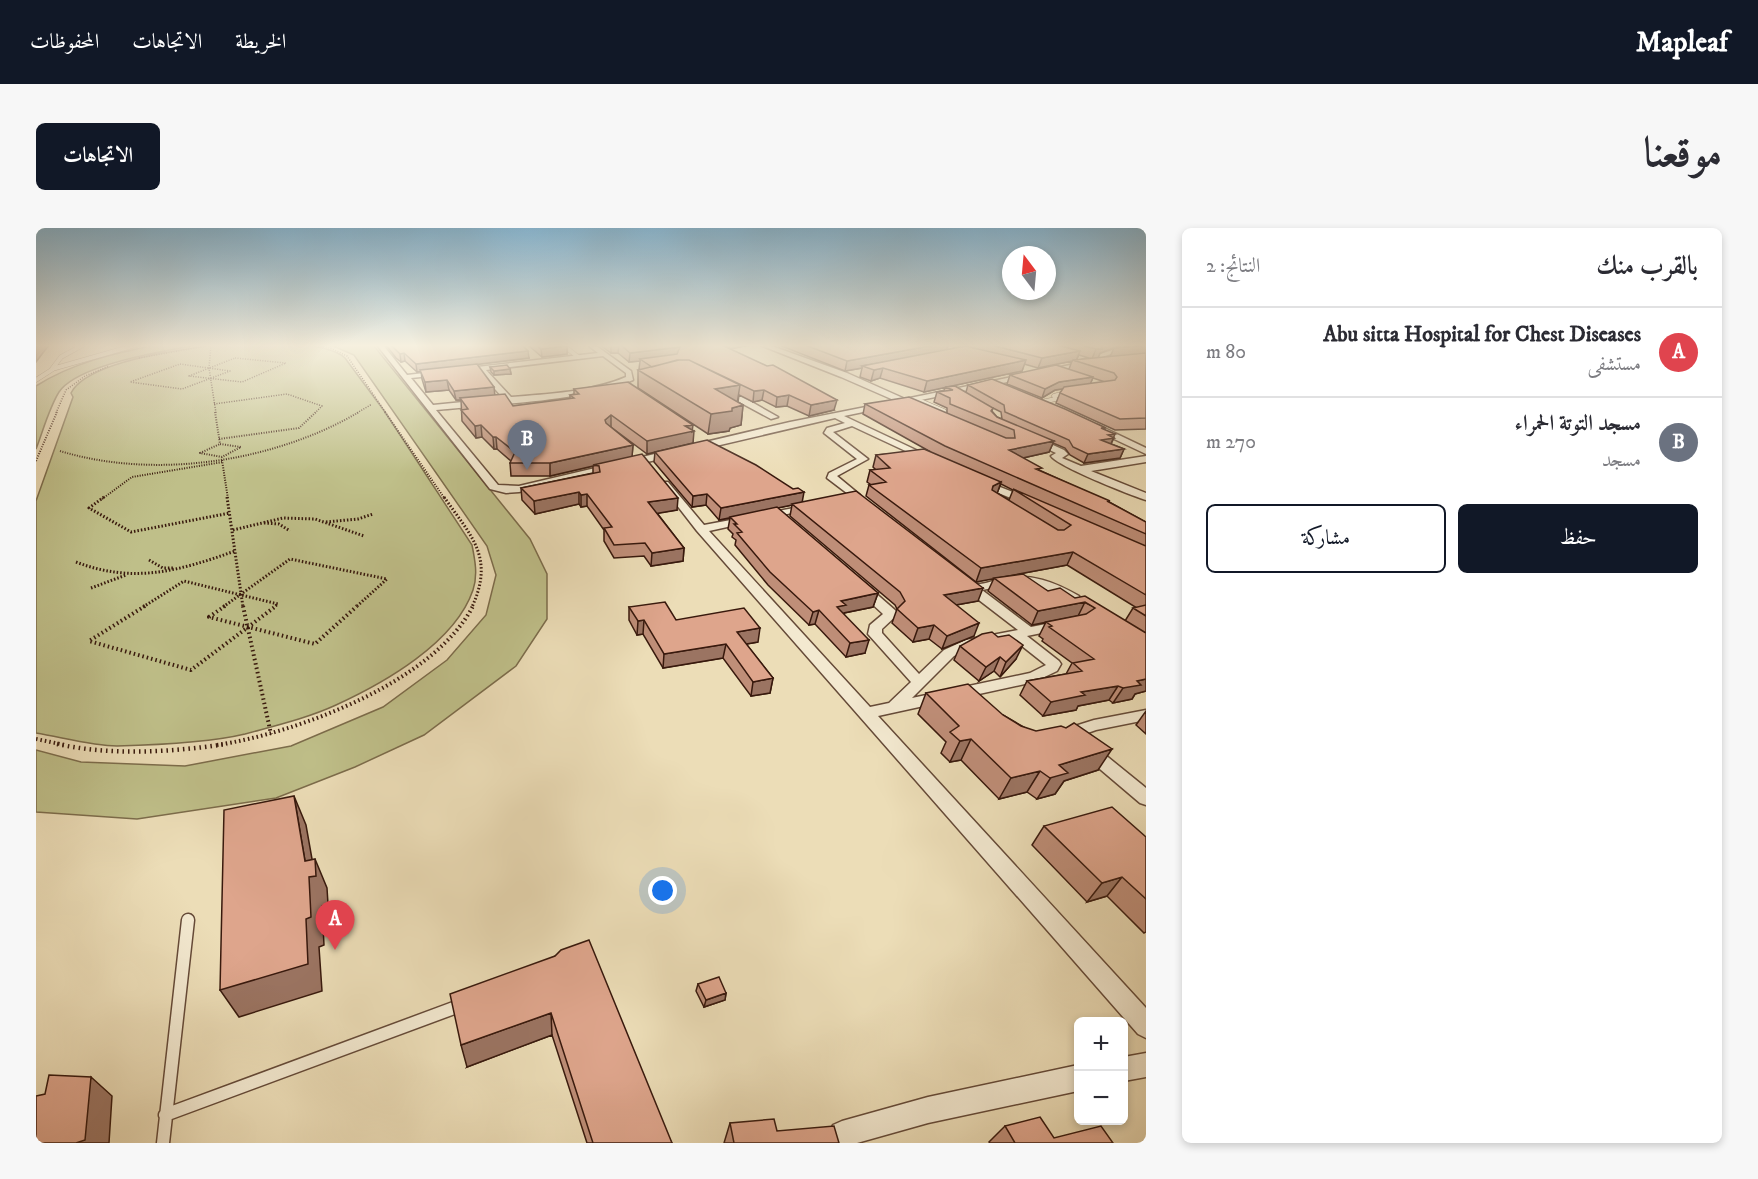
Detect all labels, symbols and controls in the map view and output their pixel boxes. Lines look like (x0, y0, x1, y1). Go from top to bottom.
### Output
text: Mapleaf (1636, 25, 1728, 60)
text: المحفوظات (30, 29, 99, 55)
text: الاتجاهات (132, 29, 202, 55)
text: الخريطة (235, 29, 286, 55)
button: الاتجاهات (36, 123, 160, 190)
text: موقعنا (1644, 128, 1722, 180)
north arrow (1002, 246, 1056, 300)
text: بالقرب منك (1596, 250, 1698, 283)
text: النتائج: 2 (1206, 254, 1260, 279)
text: Abu sitta Hospital for Chest Diseases (1323, 321, 1641, 348)
text: 80 m (1206, 340, 1246, 365)
text: A (1672, 340, 1685, 365)
text: مستشفى (1588, 352, 1641, 377)
text: مسجد التوتة الحمراء (1515, 410, 1641, 437)
pin: B (508, 420, 546, 470)
text: 270 m (1206, 430, 1256, 455)
text: B (1672, 430, 1685, 455)
text: مسجد (1602, 448, 1641, 473)
button: مشاركة (1206, 504, 1446, 573)
button: حفظ (1458, 504, 1698, 573)
your location (648, 876, 677, 905)
pin: A (316, 900, 354, 950)
map controls (1074, 1017, 1128, 1125)
button: + (1074, 1017, 1128, 1071)
button: − (1074, 1071, 1128, 1125)

